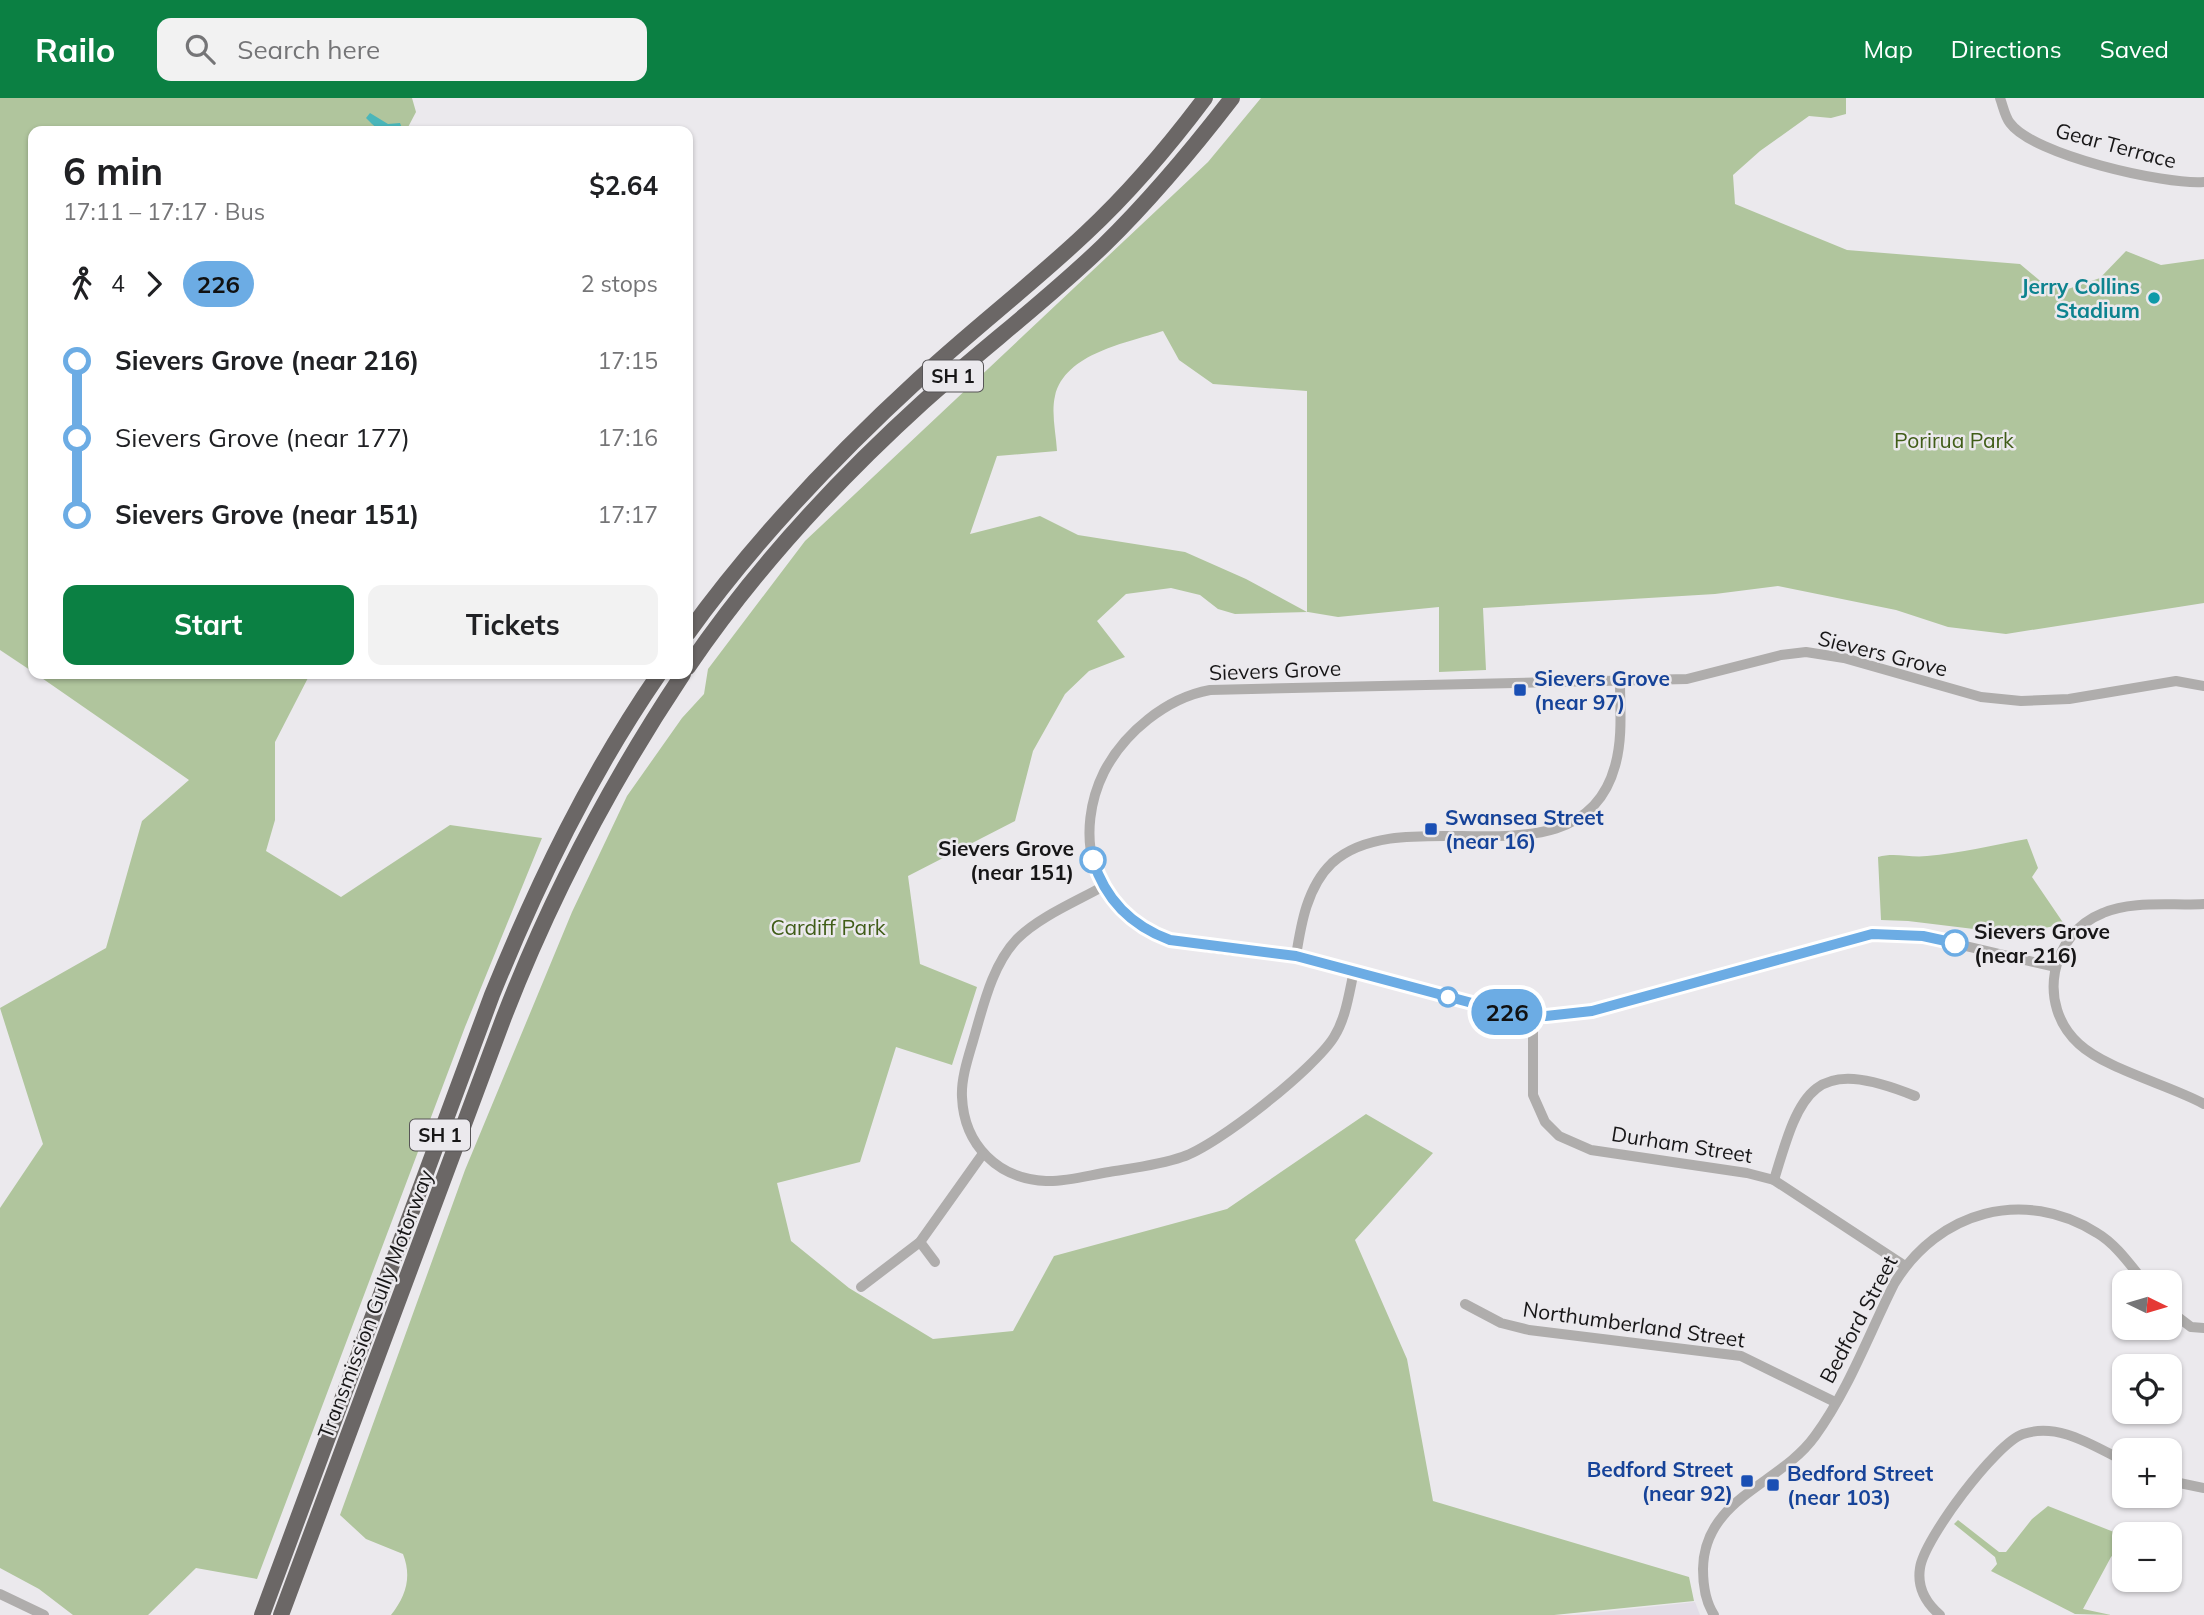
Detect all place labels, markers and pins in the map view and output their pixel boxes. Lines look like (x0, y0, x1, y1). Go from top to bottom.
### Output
place label: Jerry Collins Stadium (2021, 273, 2140, 323)
marker: Jerry Collins Stadium (2146, 290, 2162, 306)
place label: Sievers Grove (near 97) (1534, 665, 1670, 715)
marker: Sievers Grove (near 97) (1512, 682, 1528, 698)
place label: Swansea Street (near 16) (1445, 804, 1604, 854)
marker: Swansea Street (near 16) (1423, 821, 1439, 837)
place label: Sievers Grove (near 151) (938, 835, 1074, 885)
marker: Sievers Grove (near 151) (1080, 847, 1106, 873)
place label: Sievers Grove (near 216) (1974, 918, 2110, 968)
marker: Sievers Grove (near 216) (1942, 930, 1968, 956)
unlabelled marker (1438, 987, 1458, 1007)
place label: Bedford Street (near 92) (1587, 1456, 1733, 1506)
place label: Bedford Street (near 103) (1787, 1460, 1933, 1510)
marker: Bedford Street (near 92) (1739, 1473, 1755, 1489)
marker: Bedford Street (near 103) (1765, 1477, 1781, 1493)

